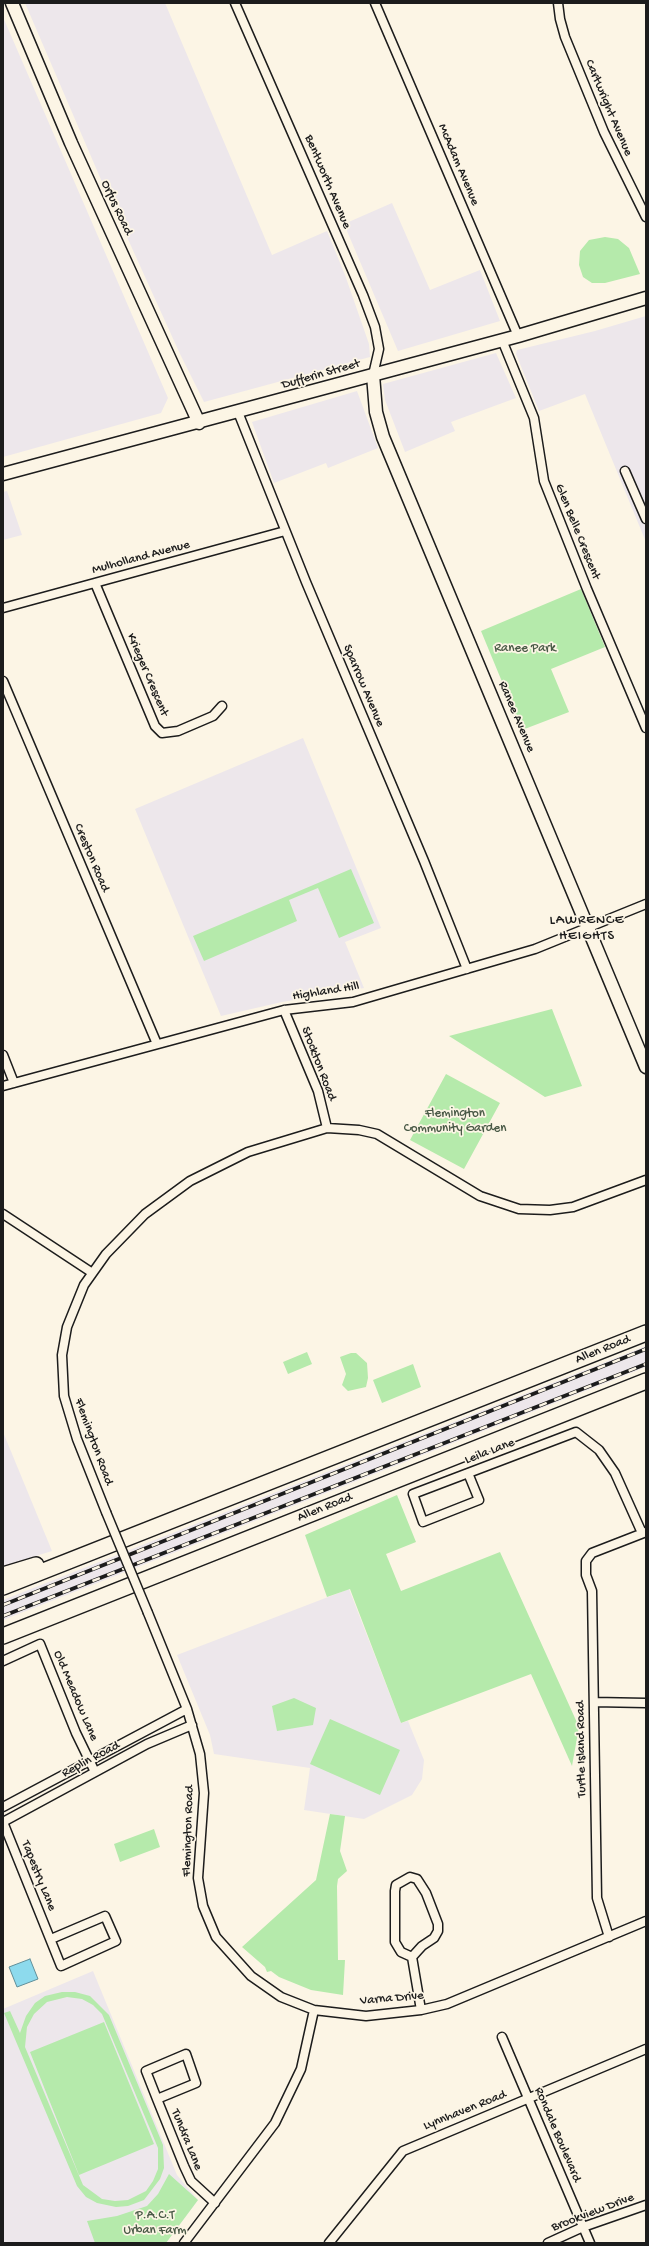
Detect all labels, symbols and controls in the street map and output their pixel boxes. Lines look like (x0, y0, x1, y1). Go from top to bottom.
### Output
street label: Cartwright Avenue (581, 57, 635, 159)
street label: McAdam Avenue (434, 122, 482, 208)
street label: Bentworth Avenue (300, 133, 354, 231)
street label: Orfus Road (97, 178, 135, 238)
street label: Dufferin Street (280, 356, 362, 394)
street label: Glen Belle Crescent (551, 482, 603, 582)
street label: Mulholland Avenue (90, 537, 192, 579)
street label: Krieger Crescent (122, 631, 172, 719)
park label: Ranee Park (494, 641, 556, 657)
street label: Sparrow Avenue (339, 643, 387, 729)
street label: Ranee Avenue (494, 679, 538, 755)
street label: Creston Road (70, 821, 112, 895)
district label: LAWRENCE HEIGHTS (550, 913, 624, 946)
street label: Highland Hill (291, 979, 361, 1005)
street label: Stockton Road (297, 1025, 339, 1103)
park label: Flemington Community Garden (404, 1106, 506, 1137)
street label: Allen Road (573, 1332, 633, 1368)
street label: Flemington Road (70, 1396, 116, 1488)
street label: Leila Lane (463, 1435, 517, 1469)
street label: Allen Road (295, 1490, 355, 1526)
street label: Old Meadow Lane (49, 1648, 101, 1744)
street label: Turtle Island Road (573, 1700, 591, 1798)
street label: Replin Road (59, 1738, 123, 1782)
street label: Flemington Road (180, 1785, 198, 1877)
street label: Tapestry Lane (17, 1839, 59, 1913)
street label: Varna Drive (360, 1988, 424, 2010)
street label: Rondale Boulevard (530, 2085, 584, 2185)
street label: Lynnhaven Road (421, 2087, 509, 2135)
street label: Tundra Lane (167, 2107, 205, 2173)
street label: Brookview Drive (549, 2190, 637, 2236)
park label: P.A.C.T Urban Farm (123, 2208, 187, 2239)

